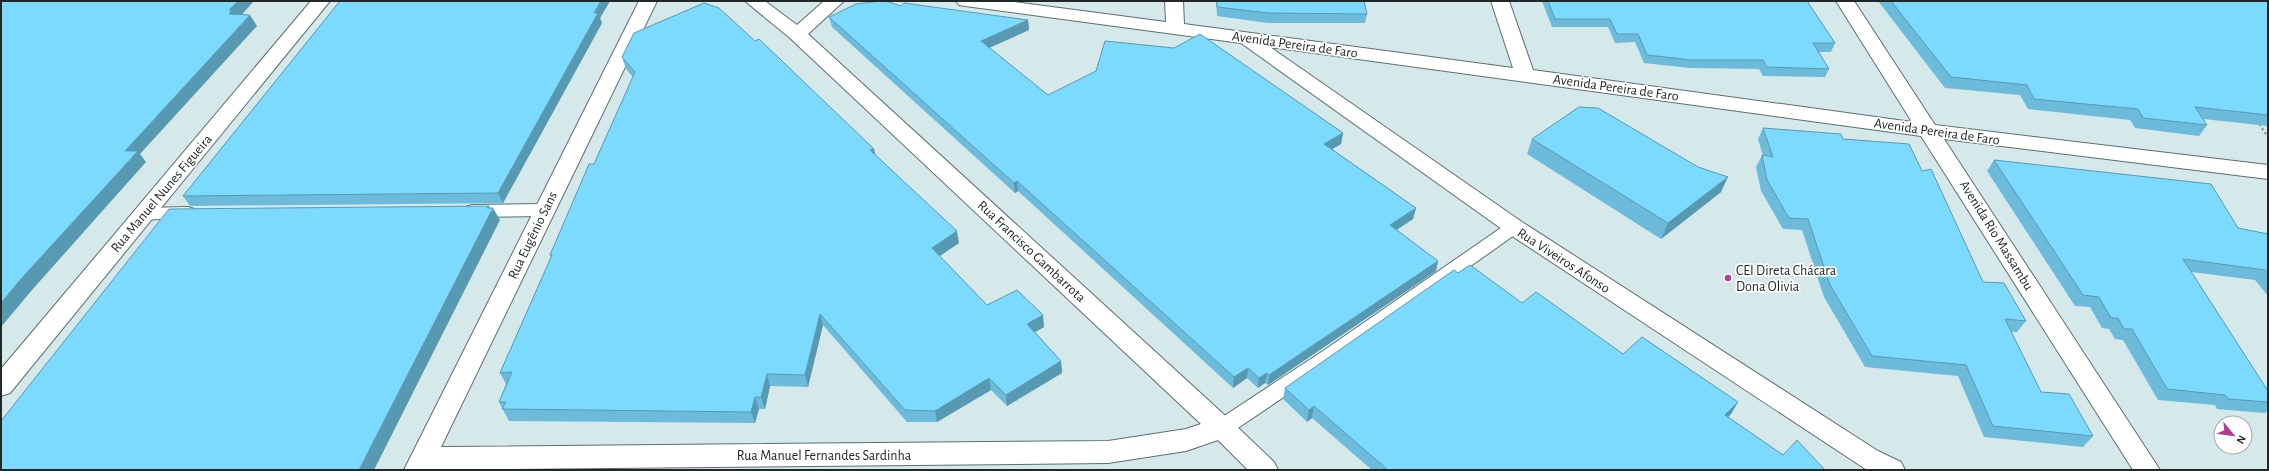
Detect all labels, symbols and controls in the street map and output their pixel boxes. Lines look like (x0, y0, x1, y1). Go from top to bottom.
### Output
street label: Avenida Pereira de Faro (1231, 29, 1359, 61)
street label: Avenida Pereira de Faro (1552, 72, 1680, 104)
street label: Avenida Pereira de Faro (1873, 116, 2001, 148)
street label: Rua Manuel Nunes Figueira (109, 132, 215, 255)
street label: Avenida Rio Massambu (1957, 178, 2036, 293)
street label: Rua Eugênio Sans (506, 190, 560, 281)
street label: Rua Francisco Gambarrota (975, 198, 1088, 305)
street label: Rua Viveiros Afonso (1515, 226, 1612, 296)
place label: CEI Direta Chácara Dona Olivia (1736, 264, 1837, 294)
marker: CEI Direta Chácara Dona Olivia (1723, 273, 1733, 283)
north arrow (2213, 415, 2253, 455)
text: N (2235, 434, 2248, 446)
street label: Rua Manuel Fernandes Sardinha (737, 449, 912, 463)

